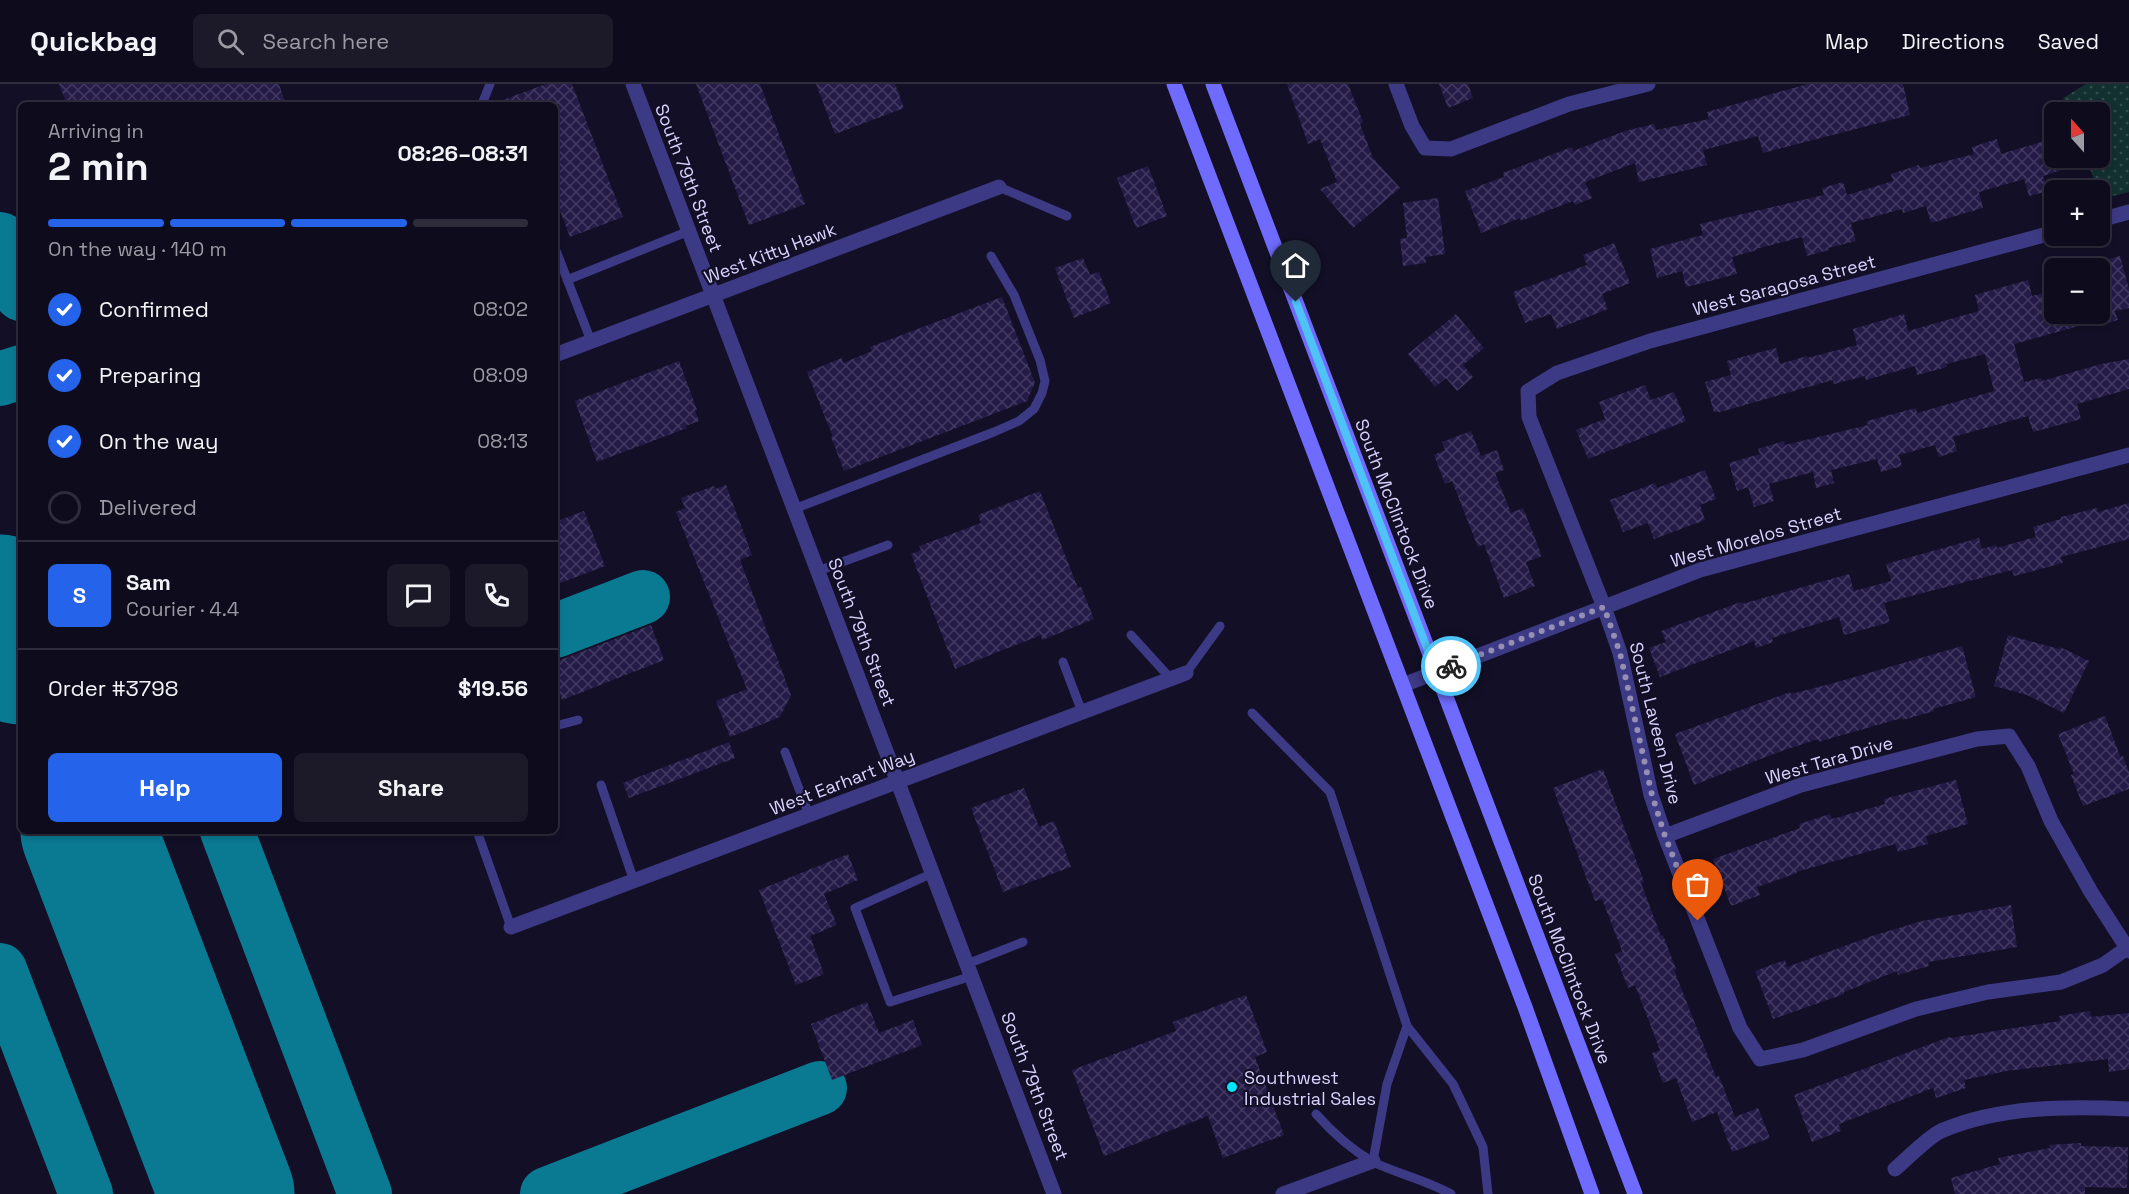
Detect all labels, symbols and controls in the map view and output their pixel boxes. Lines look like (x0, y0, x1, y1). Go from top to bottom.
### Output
search box (193, 14, 613, 68)
text: Quickbag (30, 23, 157, 59)
icon: search (214, 25, 247, 58)
text: Search here (262, 27, 389, 55)
text: Map (1825, 28, 1869, 55)
text: Directions (1902, 28, 2005, 55)
text: Saved (2038, 28, 2099, 55)
street label: South 79th Street (650, 100, 728, 256)
north arrow (2044, 102, 2110, 168)
map controls (2044, 102, 2110, 324)
text: Arriving in (48, 118, 144, 144)
text: 08:26–08:31 (398, 139, 528, 167)
text: 2 min (48, 142, 149, 191)
button: + (2044, 180, 2110, 246)
street label: West Kitty Hawk (701, 217, 840, 289)
text: On the way · 140 m (48, 236, 227, 262)
pin (1270, 240, 1321, 302)
icon: home (1279, 249, 1312, 282)
street label: West Saragosa Street (1690, 250, 1878, 320)
button: − (2044, 258, 2110, 324)
icon: check (48, 293, 81, 326)
text: Confirmed (99, 295, 209, 323)
text: 08:02 (473, 296, 528, 322)
icon: check (48, 359, 81, 392)
text: Preparing (99, 361, 201, 389)
text: 08:09 (473, 362, 528, 388)
street label: South McClintock Drive (1350, 416, 1444, 612)
icon: check (48, 425, 81, 458)
text: On the way (99, 427, 218, 455)
text: 08:13 (477, 428, 528, 454)
text: Delivered (99, 493, 197, 521)
street label: West Morelos Street (1668, 502, 1844, 572)
street label: South 79th Street (823, 554, 901, 710)
button: chat (387, 564, 450, 627)
button: phone (465, 564, 528, 627)
text: Sam (126, 568, 171, 596)
text: S (73, 581, 86, 609)
text: Courier · 4.4 (126, 596, 239, 622)
courier (1421, 636, 1481, 696)
street label: South Laveen Drive (1625, 640, 1687, 806)
icon: bike (1435, 650, 1468, 683)
text: Order #3798 (48, 674, 178, 702)
text: $19.56 (458, 674, 528, 702)
street label: West Tara Drive (1762, 731, 1896, 789)
street label: West Earhart Way (766, 744, 918, 820)
button: Help (48, 753, 282, 822)
button: Share (294, 753, 528, 822)
pin (1672, 859, 1723, 921)
icon: bag (1681, 868, 1714, 901)
street label: South McClintock Drive (1523, 871, 1617, 1067)
street label: South 79th Street (996, 1008, 1074, 1164)
place label: Southwest Industrial Sales (1244, 1066, 1376, 1110)
marker: Southwest Industrial Sales (1225, 1080, 1239, 1094)

